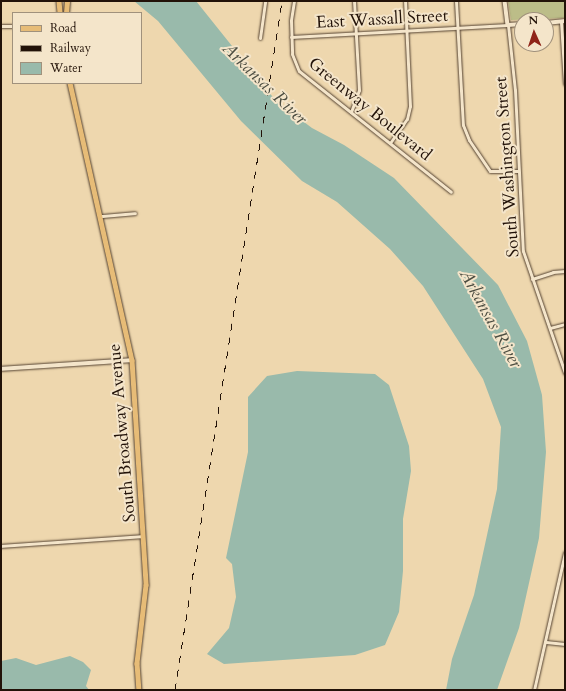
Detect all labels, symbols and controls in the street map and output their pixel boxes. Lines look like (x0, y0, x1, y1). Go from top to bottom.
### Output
street label: East Wassall Street (315, 5, 449, 33)
legend (12, 12, 142, 84)
north arrow (514, 12, 554, 52)
text: N (528, 13, 539, 28)
text: Road (50, 20, 76, 36)
water label: Arkansas River (217, 38, 311, 130)
text: Railway (50, 40, 91, 56)
street label: Greenway Boulevard (304, 53, 436, 165)
text: Water (50, 60, 82, 76)
street label: South Washington Street (491, 76, 523, 258)
water label: Arkansas River (454, 266, 526, 372)
street label: South Broadway Avenue (104, 343, 140, 523)

